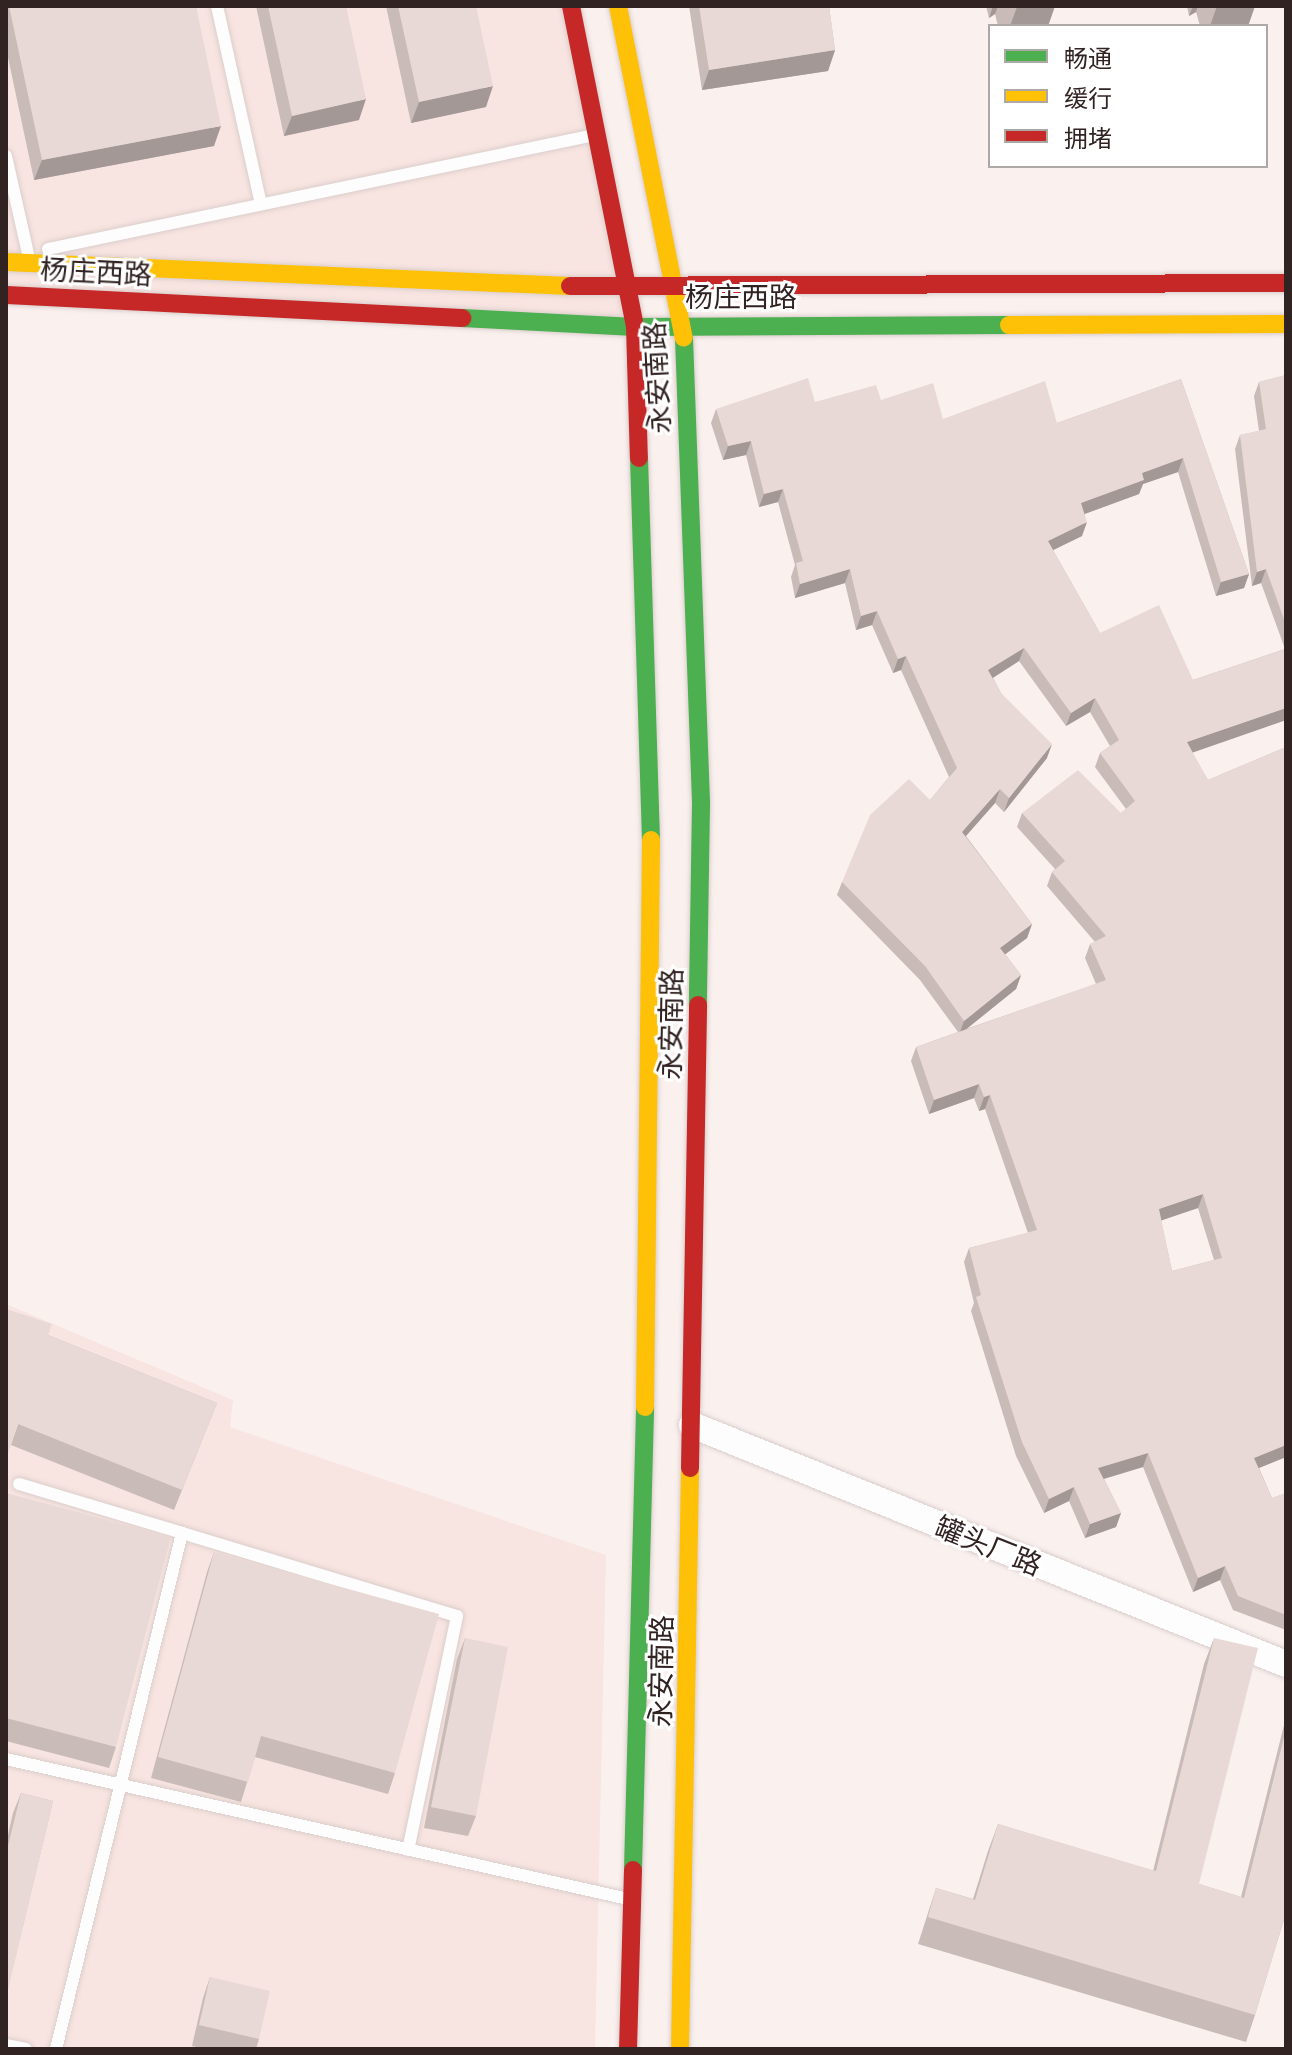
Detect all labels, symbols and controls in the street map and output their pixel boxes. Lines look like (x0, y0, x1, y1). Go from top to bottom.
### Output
legend (988, 24, 1268, 168)
text: 畅通 (1064, 43, 1112, 72)
text: 缓行 (1064, 83, 1112, 112)
text: 拥堵 (1064, 123, 1112, 152)
street label: 杨庄西路 (39, 251, 153, 291)
street label: 杨庄西路 (685, 279, 797, 313)
street label: 永安南路 (636, 321, 676, 435)
street label: 永安南路 (652, 968, 688, 1080)
street label: 罐头厂路 (931, 1508, 1047, 1582)
street label: 永安南路 (642, 1615, 678, 1727)

